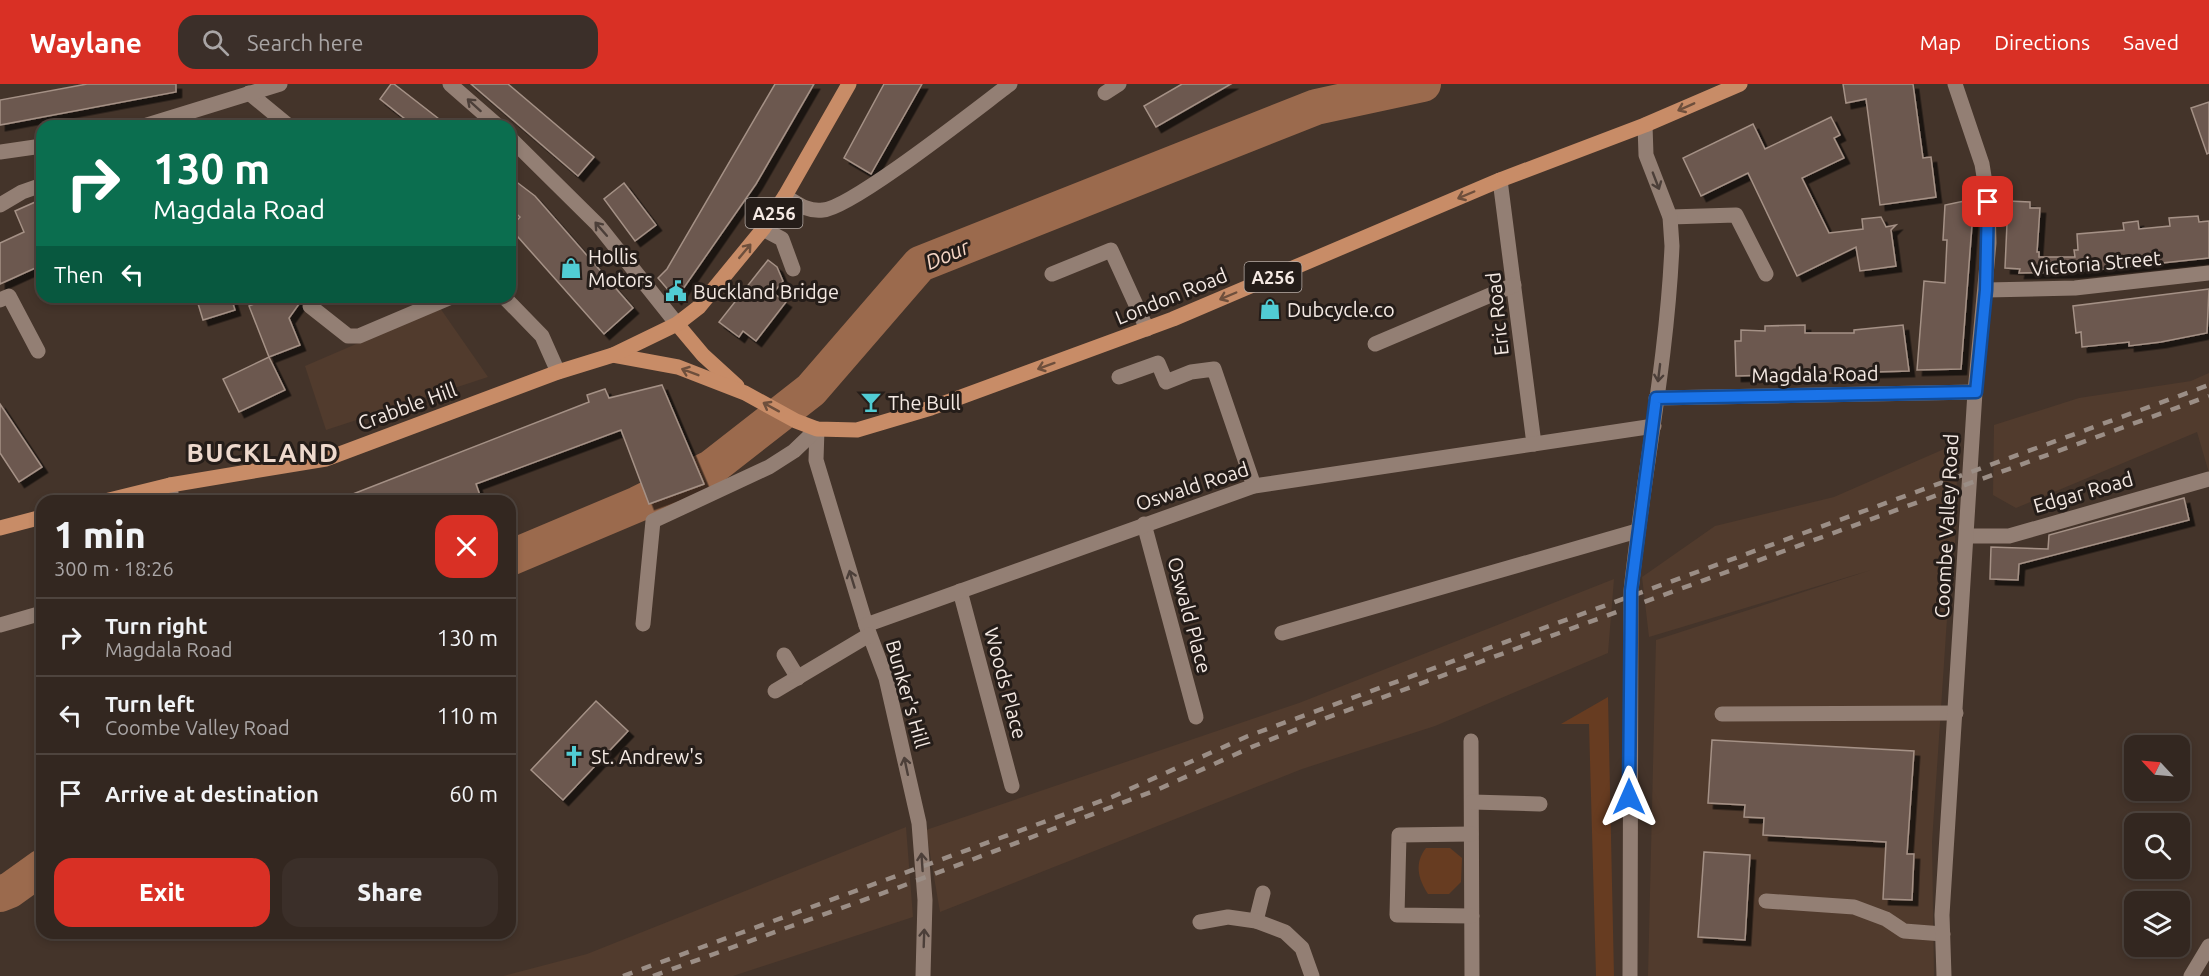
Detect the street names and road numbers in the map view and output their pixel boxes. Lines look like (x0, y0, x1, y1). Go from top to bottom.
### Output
road number: A256 (746, 198, 802, 228)
street label: Victoria Street (2030, 246, 2162, 280)
road number: A256 (1244, 262, 1302, 292)
street label: London Road (1112, 263, 1230, 329)
street label: Eric Road (1481, 271, 1513, 357)
street label: Magdala Road (1751, 361, 1879, 387)
street label: Crabble Hill (354, 377, 460, 435)
street label: Coombe Valley Road (1930, 433, 1962, 619)
street label: Oswald Road (1133, 457, 1251, 515)
street label: Edgar Road (2030, 467, 2136, 517)
street label: Oswald Place (1163, 554, 1217, 676)
street label: Woods Place (980, 625, 1032, 741)
street label: Bunker's Hill (882, 637, 934, 751)

